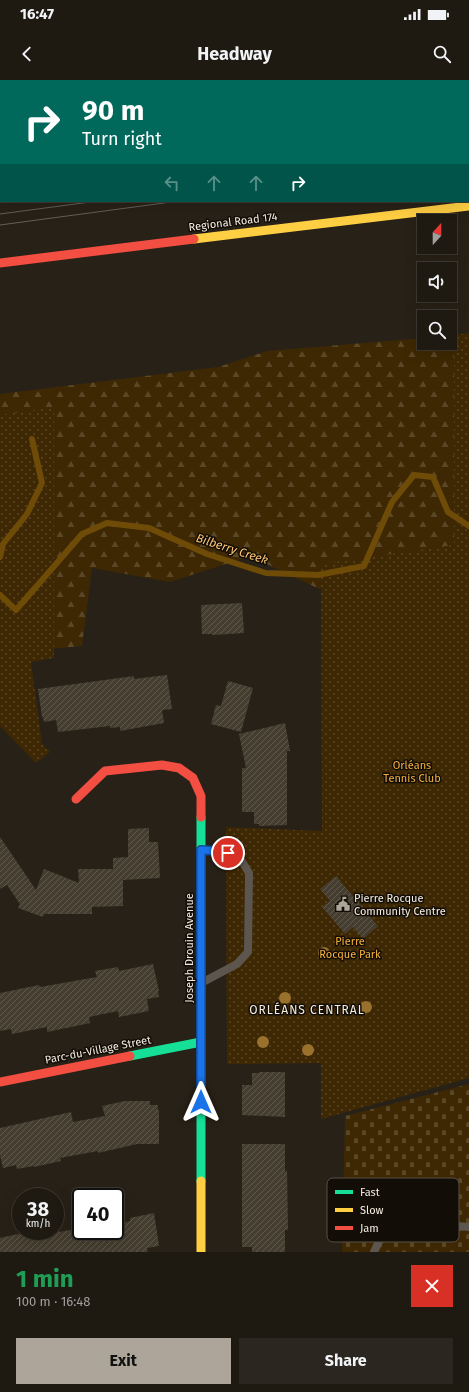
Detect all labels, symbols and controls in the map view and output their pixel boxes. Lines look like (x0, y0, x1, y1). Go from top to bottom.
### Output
text: 16:47 (20, 5, 54, 23)
icon: back (16, 43, 38, 65)
text: Headway (197, 43, 272, 65)
icon: search (431, 43, 453, 65)
text: 90 m (82, 94, 144, 127)
icon: right (16, 96, 68, 148)
text: Turn right (82, 128, 162, 150)
icon: left (161, 172, 183, 194)
icon: ahead (203, 172, 225, 194)
icon: ahead (245, 172, 267, 194)
icon: right (287, 172, 309, 194)
street label: Regional Road 174 (188, 210, 278, 234)
north arrow (417, 214, 457, 254)
map controls (417, 214, 457, 350)
button: sound (417, 262, 457, 302)
button: search (417, 310, 457, 350)
water label: Bilberry Creek (194, 531, 270, 567)
park label: Orléans Tennis Club (383, 759, 441, 785)
pin (211, 836, 245, 870)
icon: arrive (217, 842, 239, 864)
place label: Pierre Rocque Community Centre (354, 892, 446, 918)
street label: Joseph Drouin Avenue (183, 893, 196, 1003)
public building icon: Pierre Rocque Community Centre (335, 896, 351, 912)
park label: Pierre Rocque Park (319, 935, 381, 961)
district label: ORLÉANS CENTRAL (249, 1002, 365, 1017)
street label: Parc-du-Village Street (44, 1033, 152, 1067)
position arrow (180, 1081, 222, 1123)
legend (327, 1178, 459, 1242)
text: Fast (360, 1186, 380, 1199)
speed limit sign: 40 (72, 1188, 124, 1240)
text: 38 (27, 1197, 49, 1221)
text: Slow (360, 1204, 384, 1217)
text: km/h (26, 1218, 50, 1230)
text: Jam (360, 1222, 379, 1235)
text: 1 min (16, 1265, 74, 1293)
button: close (411, 1265, 453, 1307)
text: 100 m · 16:48 (16, 1294, 90, 1309)
button: Exit (16, 1338, 231, 1384)
button: Share (239, 1338, 453, 1384)

